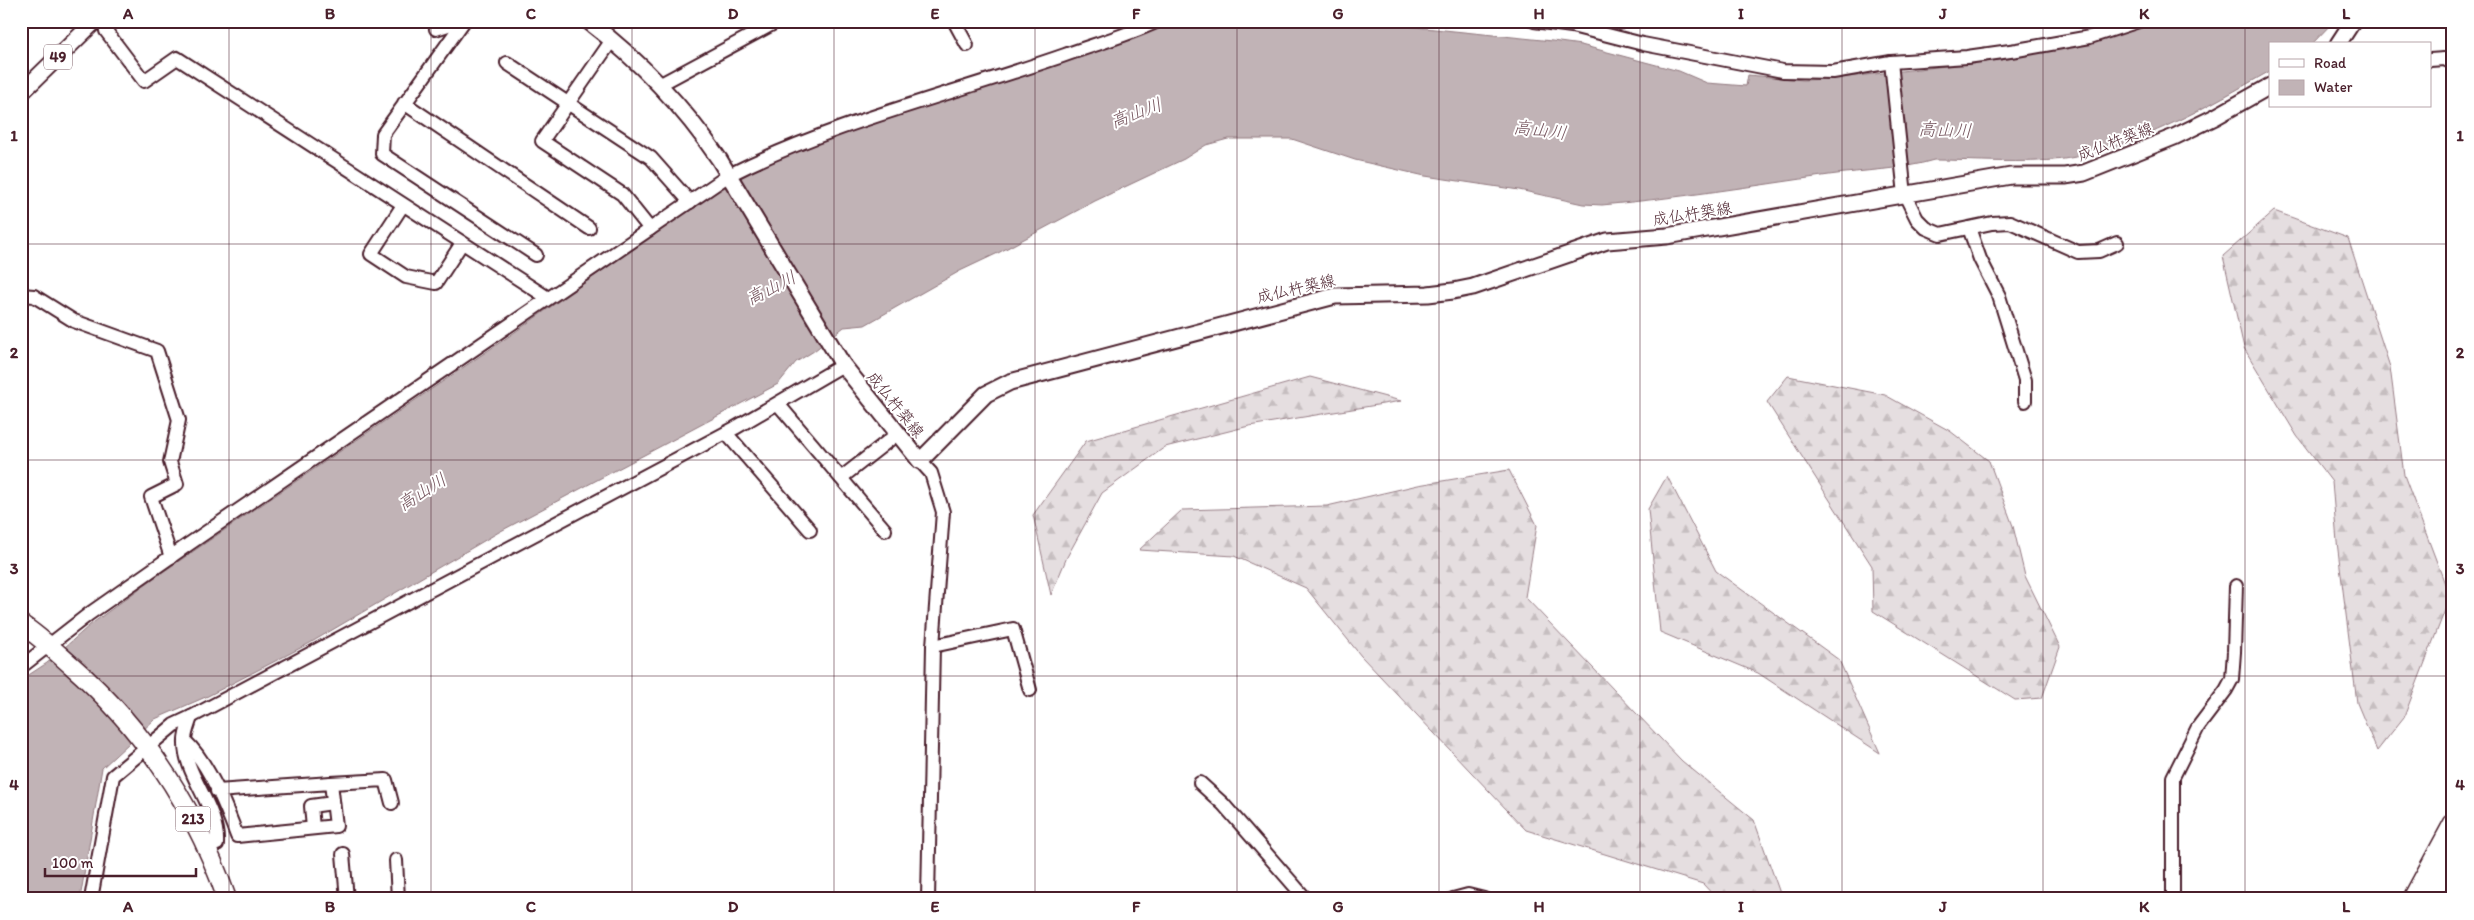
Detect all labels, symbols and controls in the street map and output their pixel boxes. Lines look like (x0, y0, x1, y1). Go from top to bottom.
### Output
text: A (122, 4, 134, 23)
text: B (325, 4, 336, 23)
text: C (526, 4, 537, 23)
text: D (728, 4, 739, 23)
text: E (931, 4, 940, 23)
text: F (1132, 4, 1141, 23)
text: G (1332, 4, 1344, 23)
text: H (1533, 4, 1545, 23)
text: I (1738, 4, 1744, 23)
text: J (1938, 4, 1947, 23)
text: K (2139, 4, 2150, 23)
text: L (2342, 4, 2351, 23)
legend (2269, 42, 2432, 108)
road number: 49 (44, 44, 72, 70)
text: Road (2314, 54, 2347, 72)
text: Water (2314, 78, 2353, 96)
water label: 高山川 (1107, 93, 1165, 133)
water label: 高山川 (1512, 116, 1568, 144)
water label: 高山川 (1918, 118, 1972, 142)
street label: 成仏杵築線 (2074, 118, 2156, 165)
text: 1 (10, 126, 18, 145)
text: 1 (2456, 126, 2464, 145)
street label: 成仏杵築線 (1651, 198, 1733, 229)
water label: 高山川 (742, 266, 800, 310)
street label: 成仏杵築線 (1255, 270, 1337, 307)
text: 2 (10, 343, 19, 362)
text: 2 (2456, 343, 2465, 362)
street label: 成仏杵築線 (863, 367, 928, 441)
water label: 高山川 (393, 468, 451, 516)
text: 3 (10, 559, 19, 578)
text: 3 (2456, 559, 2465, 578)
text: 4 (9, 775, 19, 794)
text: 4 (2455, 775, 2465, 794)
road number: 213 (176, 806, 210, 832)
scale bar (45, 845, 196, 877)
text: 100 m (52, 854, 94, 872)
text: A (122, 897, 134, 916)
text: B (325, 897, 336, 916)
text: C (526, 897, 537, 916)
text: D (728, 897, 739, 916)
text: E (931, 897, 940, 916)
text: F (1132, 897, 1141, 916)
text: G (1332, 897, 1344, 916)
text: H (1533, 897, 1545, 916)
text: I (1738, 897, 1744, 916)
text: J (1938, 897, 1947, 916)
text: K (2139, 897, 2150, 916)
text: L (2342, 897, 2351, 916)

